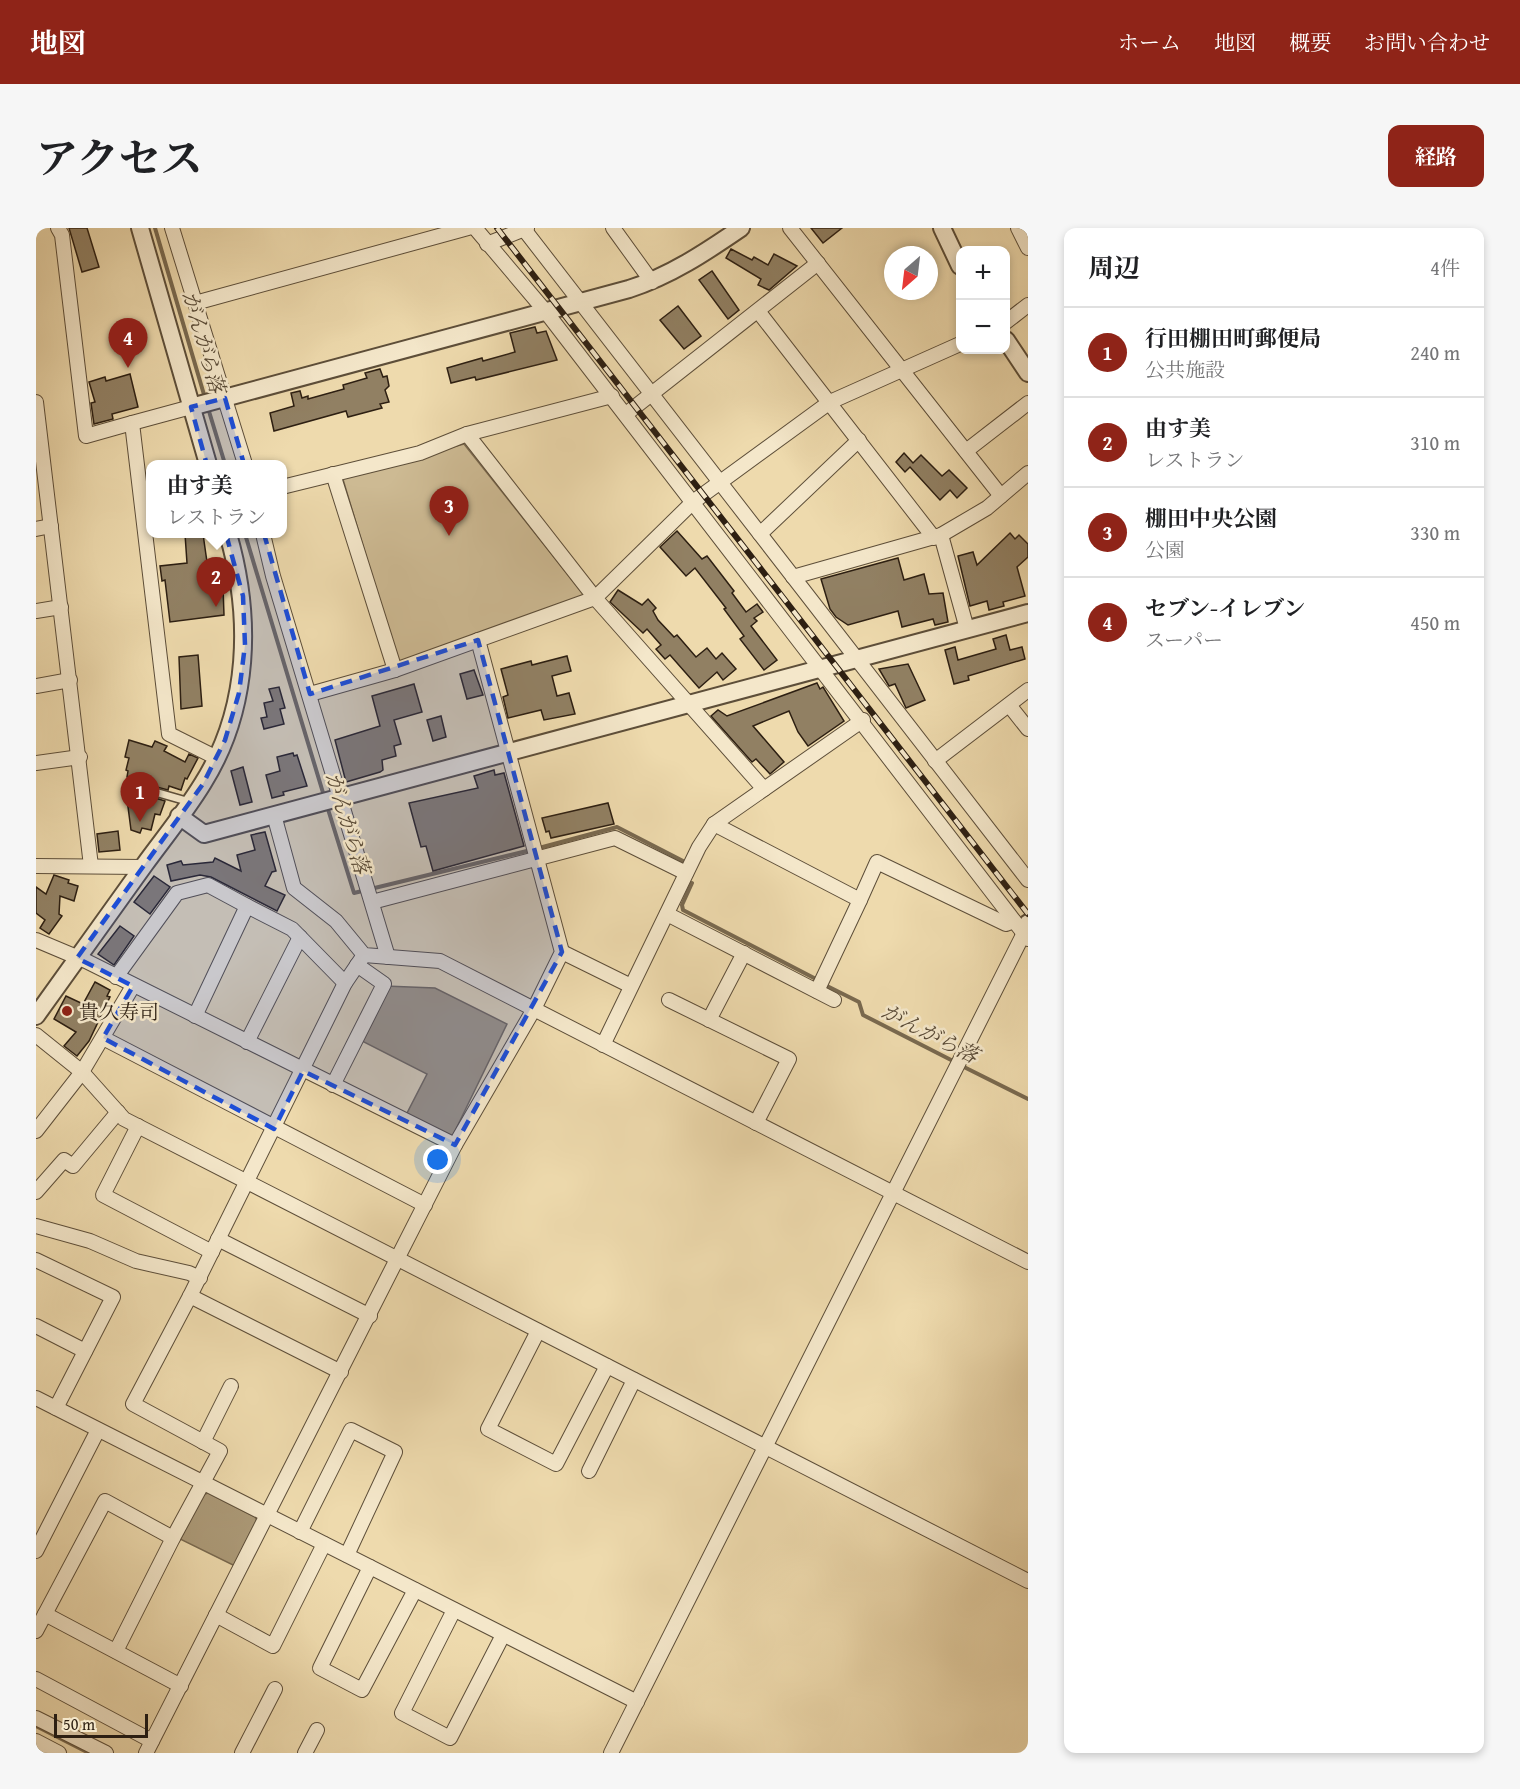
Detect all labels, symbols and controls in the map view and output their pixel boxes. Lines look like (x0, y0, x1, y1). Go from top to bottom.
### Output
text: 地図 (30, 22, 86, 63)
text: ホーム (1118, 27, 1181, 58)
text: 地図 (1214, 27, 1256, 58)
text: 概要 (1289, 27, 1331, 58)
text: お問い合わせ (1364, 27, 1490, 58)
button: 経路 (1388, 125, 1484, 187)
text: アクセス (36, 127, 203, 188)
north arrow (884, 246, 938, 300)
map controls (956, 246, 1010, 354)
button: + (956, 246, 1010, 300)
text: 周辺 (1088, 248, 1140, 287)
text: 4件 (1430, 253, 1460, 282)
water label: がんがら落 (175, 287, 234, 400)
button: − (956, 300, 1010, 354)
pin: 4 (108, 318, 148, 368)
text: 行田棚田町郵便局 (1145, 322, 1321, 354)
text: 1 (1102, 338, 1113, 367)
text: 240 m (1410, 338, 1460, 367)
text: 公共施設 (1145, 355, 1225, 384)
text: 由す美 (1145, 412, 1211, 444)
text: 2 (1102, 428, 1113, 457)
text: 310 m (1410, 428, 1460, 457)
text: レストラン (1145, 445, 1244, 474)
popup (146, 460, 287, 538)
text: 由す美 (167, 469, 233, 501)
pin: 3 (430, 486, 468, 536)
text: レストラン (167, 502, 266, 531)
text: 棚田中央公園 (1145, 502, 1277, 534)
text: 3 (1102, 518, 1113, 547)
text: 330 m (1410, 518, 1460, 547)
text: 公園 (1145, 535, 1185, 564)
pin: 2 (196, 558, 236, 607)
text: セブン-イレブン (1145, 592, 1305, 624)
text: 4 (1102, 608, 1113, 637)
text: 450 m (1410, 608, 1460, 637)
text: スーパー (1145, 625, 1223, 654)
water label: がんがら落 (318, 768, 379, 881)
pin: 1 (120, 772, 160, 822)
water label: がんがら落 (876, 995, 986, 1072)
place label: 貴久寿司 (79, 997, 159, 1026)
marker: 貴久寿司 (60, 1004, 74, 1018)
your location (423, 1145, 452, 1174)
scale bar (54, 1711, 148, 1738)
text: 50 m (63, 1712, 95, 1736)

